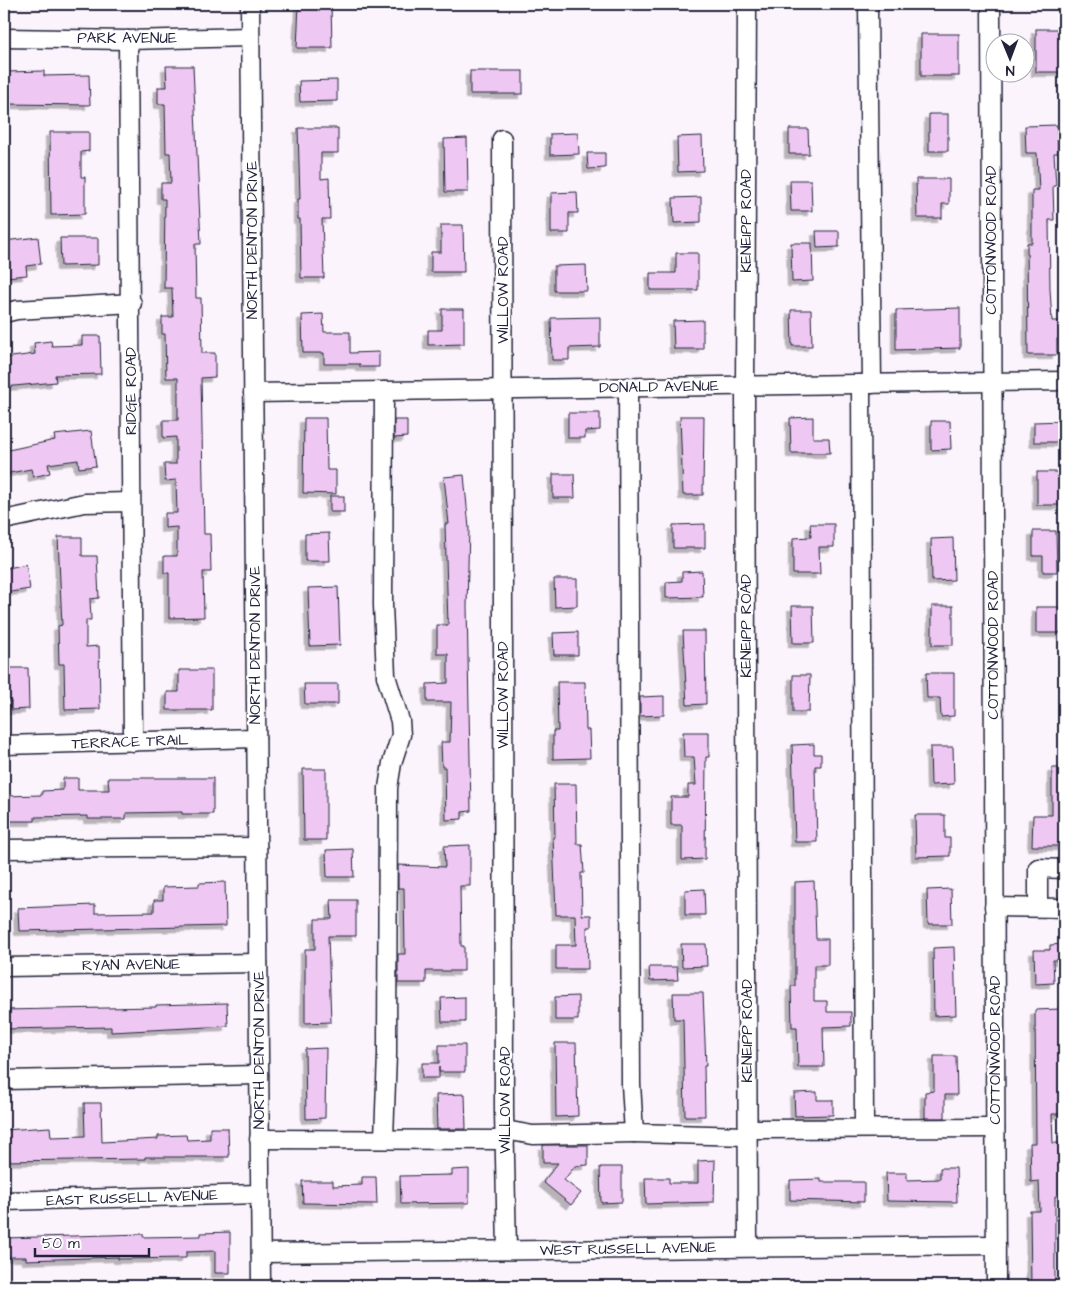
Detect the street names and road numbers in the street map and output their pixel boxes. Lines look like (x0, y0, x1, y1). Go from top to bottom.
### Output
street label: PARK AVENUE (77, 28, 177, 49)
street label: NORTH DENTON DRIVE (242, 161, 263, 319)
street label: COTTONWOOD ROAD (981, 165, 1002, 314)
street label: KENEIPP ROAD (736, 169, 757, 273)
street label: WILLOW ROAD (493, 236, 514, 344)
street label: RIDGE ROAD (121, 347, 142, 435)
street label: DONALD AVENUE (599, 375, 719, 399)
street label: NORTH DENTON DRIVE (245, 566, 266, 724)
street label: COTTONWOOD ROAD (983, 570, 1004, 719)
street label: KENEIPP ROAD (736, 574, 757, 678)
street label: WILLOW ROAD (493, 641, 514, 749)
street label: TERRACE TRAIL (71, 729, 189, 755)
street label: RYAN AVENUE (82, 954, 180, 976)
street label: NORTH DENTON DRIVE (249, 971, 270, 1129)
street label: COTTONWOOD ROAD (985, 975, 1006, 1124)
street label: KENEIPP ROAD (737, 979, 758, 1083)
street label: WILLOW ROAD (495, 1046, 516, 1154)
street label: EAST RUSSELL AVENUE (46, 1184, 218, 1211)
street label: WEST RUSSELL AVENUE (540, 1237, 717, 1261)

